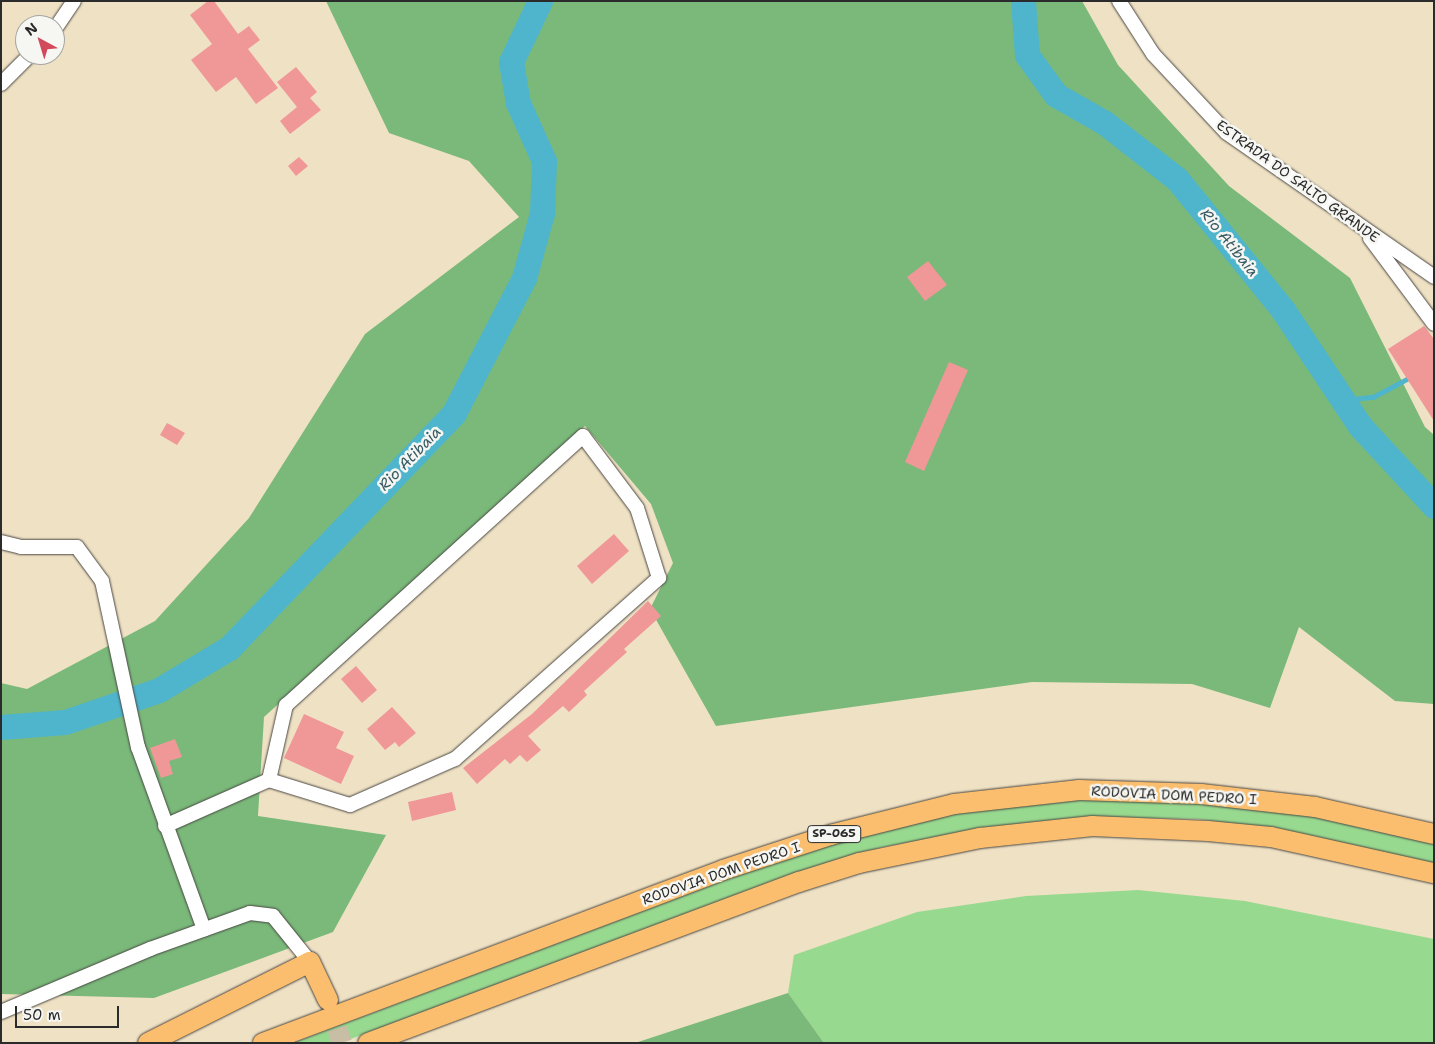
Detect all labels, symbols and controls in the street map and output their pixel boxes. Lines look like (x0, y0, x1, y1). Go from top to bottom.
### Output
north arrow (15, 15, 65, 65)
text: N (21, 19, 41, 40)
street label: ESTRADA DO SALTO GRANDE (1213, 116, 1383, 246)
water label: Rio Atibaia (1196, 205, 1262, 281)
water label: Rio Atibaia (375, 423, 445, 495)
street label: RODOVIA DOM PEDRO I (1091, 782, 1257, 808)
road number: SP-065 (806, 824, 862, 844)
street label: RODOVIA DOM PEDRO I (640, 838, 802, 908)
scale bar (18, 996, 121, 1028)
text: 50 m (23, 1005, 61, 1025)

